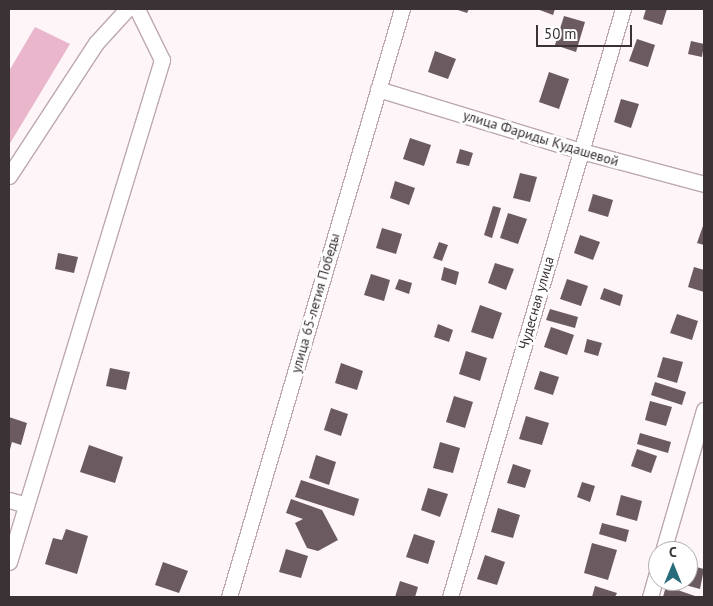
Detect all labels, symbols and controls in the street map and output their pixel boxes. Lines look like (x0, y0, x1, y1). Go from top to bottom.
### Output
scale bar (538, 15, 634, 47)
text: 50 m (544, 24, 577, 43)
street label: улица Фариды Кудашевой (461, 106, 621, 170)
street label: улица 65-летия Победы (287, 231, 343, 375)
street label: Чудесная улица (515, 254, 557, 352)
north arrow (648, 541, 698, 591)
text: С (669, 543, 677, 561)

